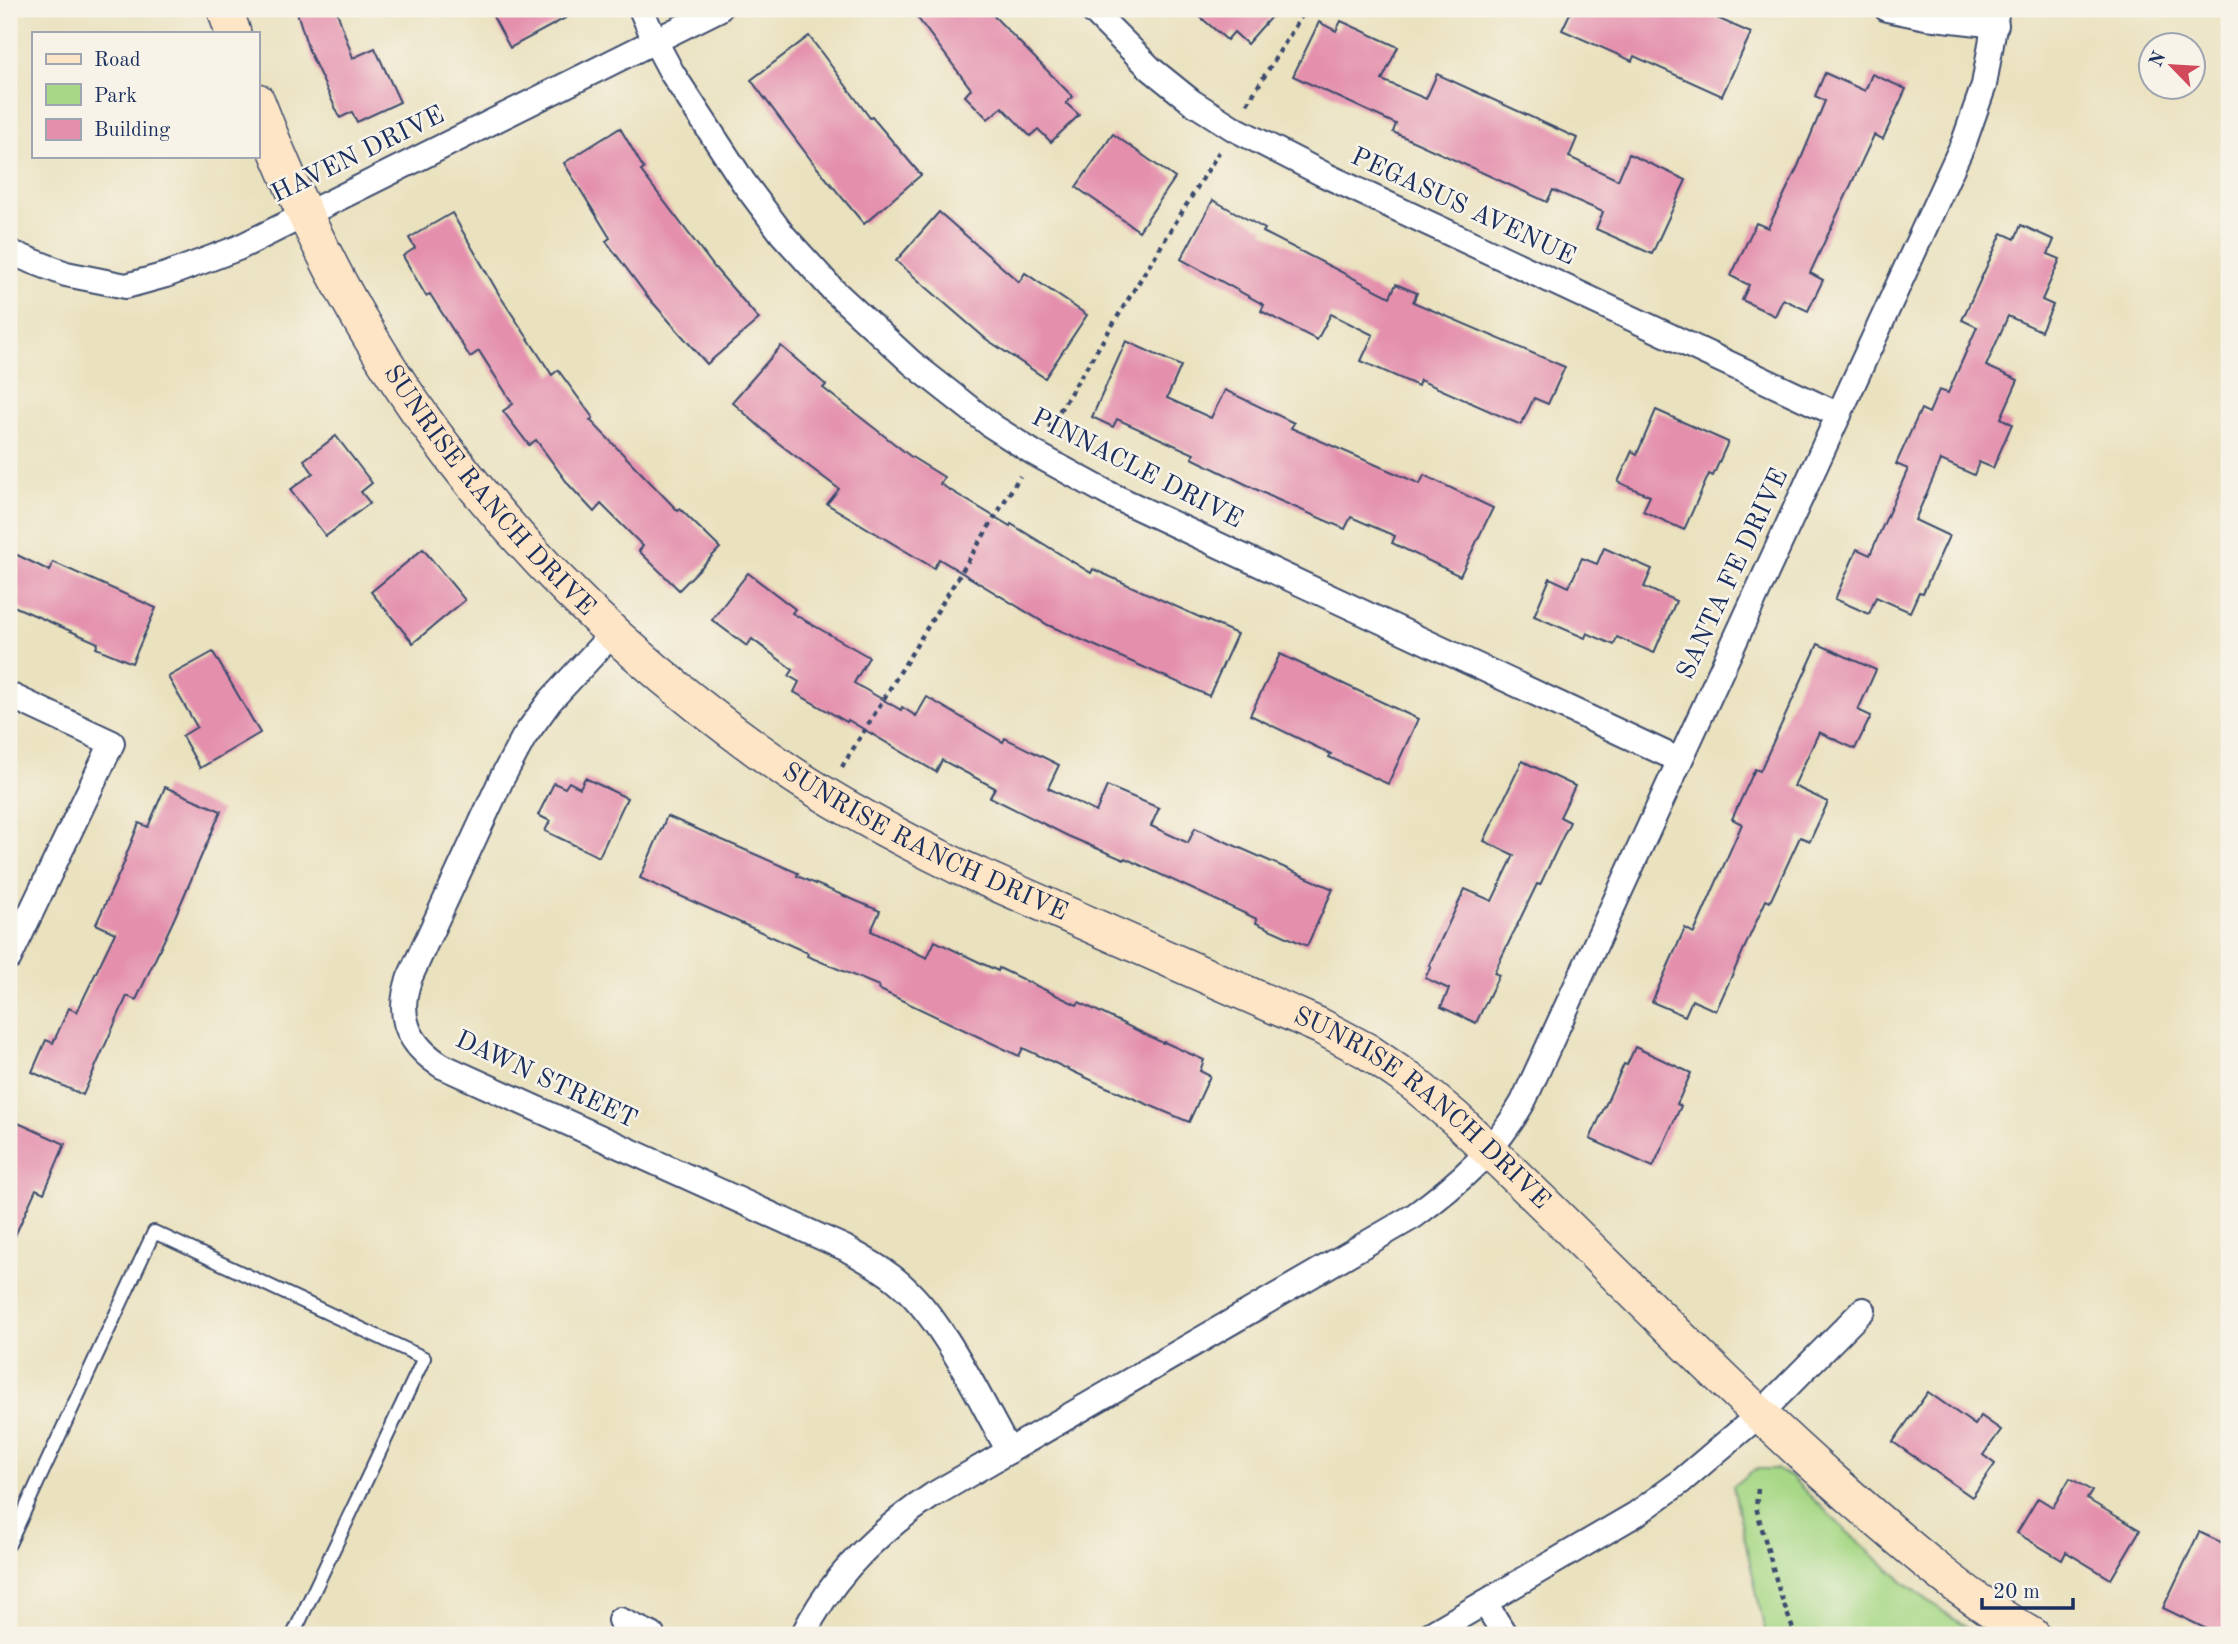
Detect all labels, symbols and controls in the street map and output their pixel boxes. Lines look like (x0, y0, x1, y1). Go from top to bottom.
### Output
legend (32, 32, 259, 158)
north arrow (2136, 32, 2206, 102)
text: N (2147, 49, 2171, 70)
text: Road (94, 50, 141, 71)
text: Park (94, 86, 137, 107)
street label: HAVEN DRIVE (268, 102, 448, 208)
text: Building (94, 120, 171, 141)
street label: PEGASUS AVENUE (1347, 144, 1579, 270)
street label: SUNRISE RANCH DRIVE (378, 361, 600, 621)
street label: PINNACLE DRIVE (1027, 405, 1247, 533)
street label: SANTA FE DRIVE (1673, 465, 1793, 683)
street label: SUNRISE RANCH DRIVE (778, 758, 1071, 926)
street label: SUNRISE RANCH DRIVE (1290, 1003, 1555, 1214)
street label: DAWN STREET (451, 1027, 641, 1133)
scale bar (1982, 1567, 2074, 1611)
text: 20 m (1993, 1582, 2040, 1603)

